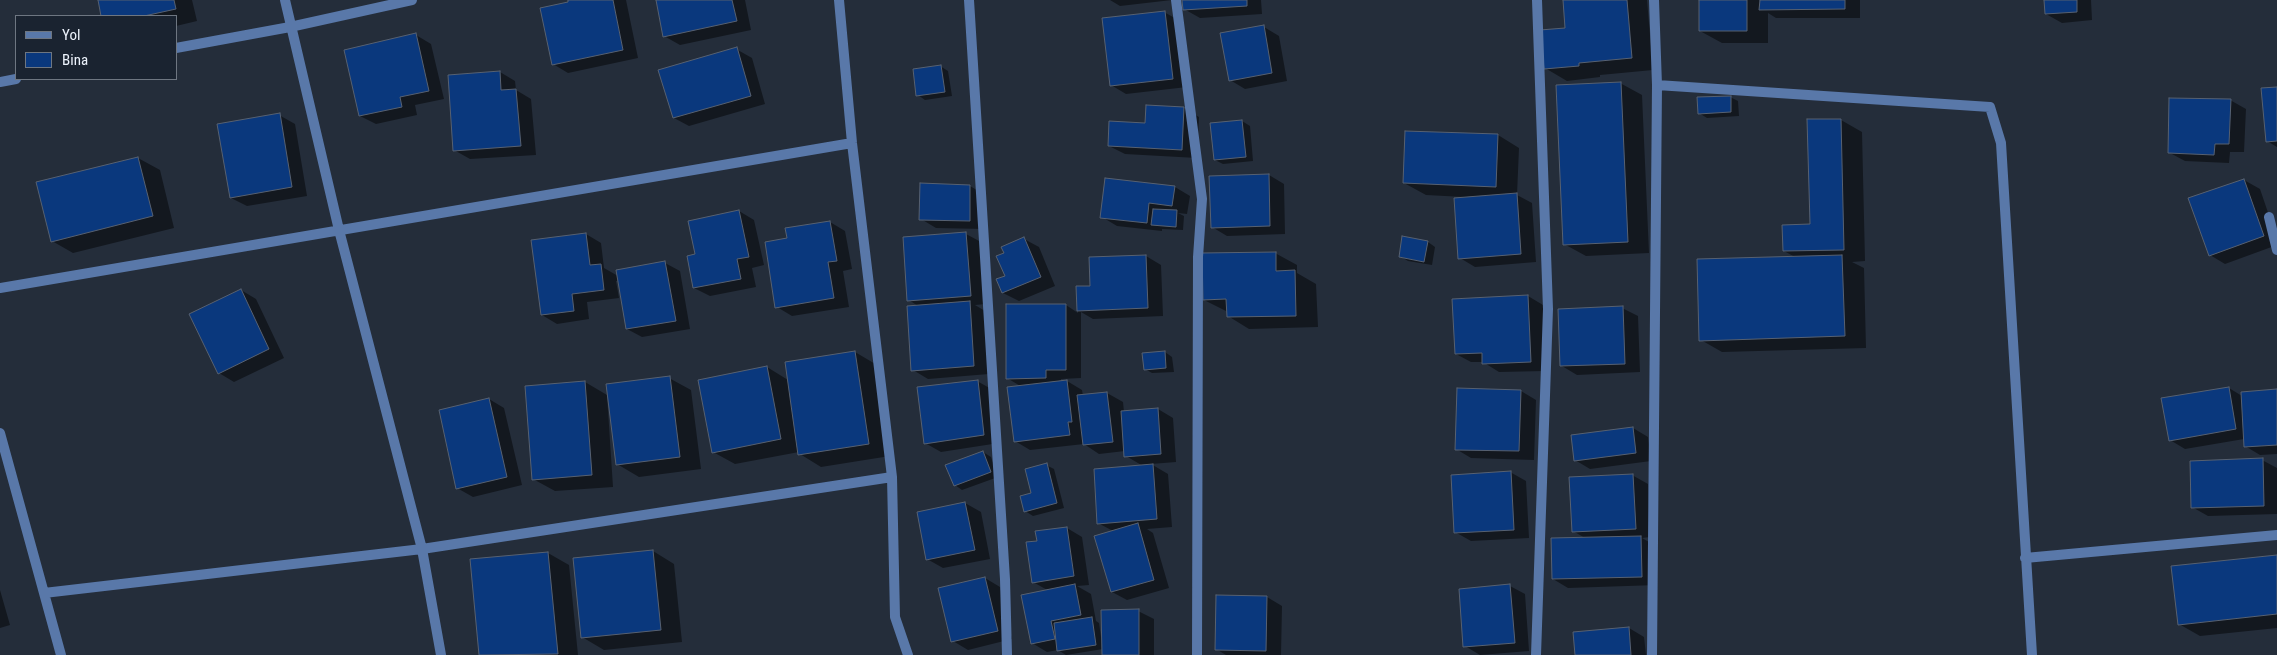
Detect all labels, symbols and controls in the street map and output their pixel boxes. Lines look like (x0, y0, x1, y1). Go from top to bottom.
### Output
legend (15, 15, 178, 80)
text: Yol (62, 26, 80, 44)
text: Bina (62, 51, 88, 69)

